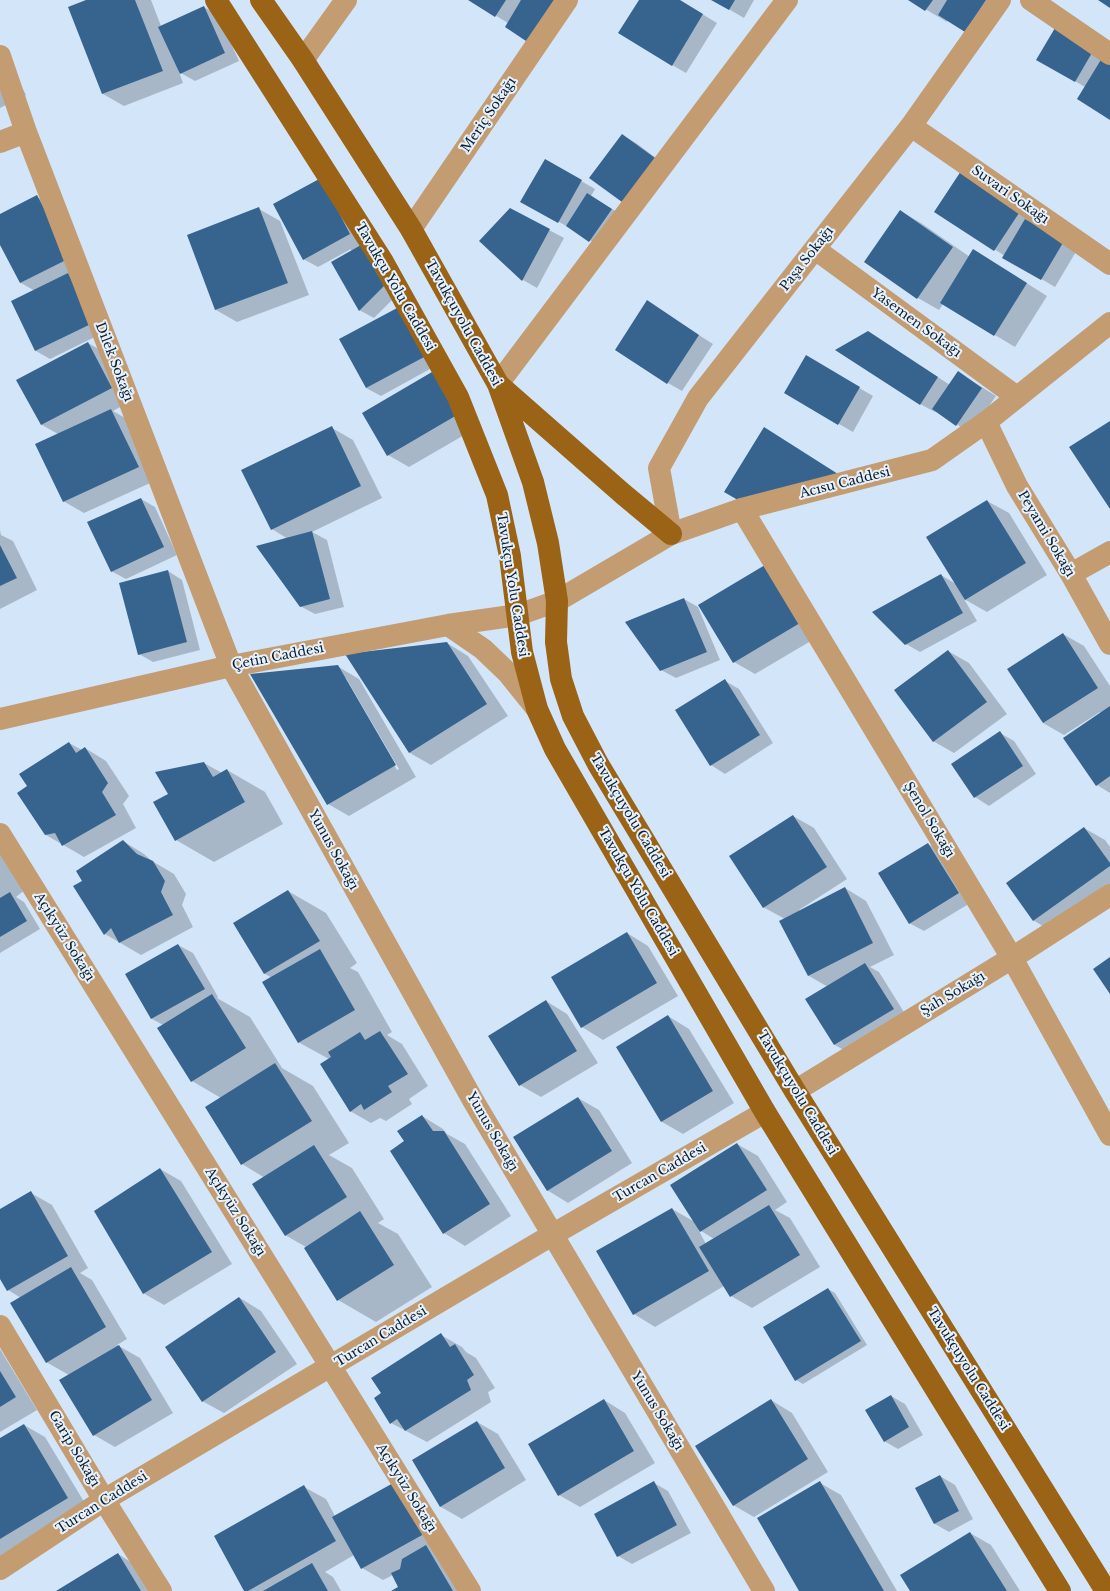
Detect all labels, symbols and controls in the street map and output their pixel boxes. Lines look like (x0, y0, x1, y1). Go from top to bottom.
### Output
street label: Meriç Sokağı (458, 75, 520, 155)
street label: Suvari Sokağı (968, 163, 1052, 227)
street label: Tavukçu Yolu Caddesi (352, 220, 438, 354)
street label: Paşa Sokağı (777, 224, 837, 294)
street label: Tavukçuyolu Caddesi (422, 257, 504, 389)
street label: Yasemen Sokağı (868, 285, 964, 361)
street label: Dilek Sokağı (92, 320, 136, 404)
street label: Acısu Caddesi (798, 464, 892, 502)
street label: Peyami Sokağı (1014, 488, 1078, 580)
street label: Tavukçu Yolu Caddesi (493, 512, 531, 658)
street label: Çetin Caddesi (231, 640, 325, 674)
street label: Tavukçuyolu Caddesi (587, 751, 673, 881)
street label: Şenol Sokağı (900, 779, 958, 861)
street label: Yunus Sokağı (305, 807, 361, 893)
street label: Tavukçu Yolu Caddesi (595, 825, 681, 959)
street label: Açıkyüz Sokağı (30, 890, 98, 984)
street label: Şah Sokağı (918, 969, 988, 1019)
street label: Tavukçuyolu Caddesi (754, 1028, 840, 1158)
street label: Yunus Sokağı (463, 1090, 521, 1174)
street label: Turcan Caddesi (611, 1140, 709, 1206)
street label: Açıkyüz Sokağı (201, 1165, 269, 1259)
street label: Turcan Caddesi (332, 1303, 430, 1371)
street label: Tavukçuyolu Caddesi (924, 1305, 1012, 1433)
street label: Yunus Sokağı (627, 1369, 687, 1453)
street label: Garip Sokağı (45, 1408, 103, 1490)
street label: Açıkyüz Sokağı (372, 1441, 440, 1535)
street label: Turcan Caddesi (54, 1469, 150, 1537)

